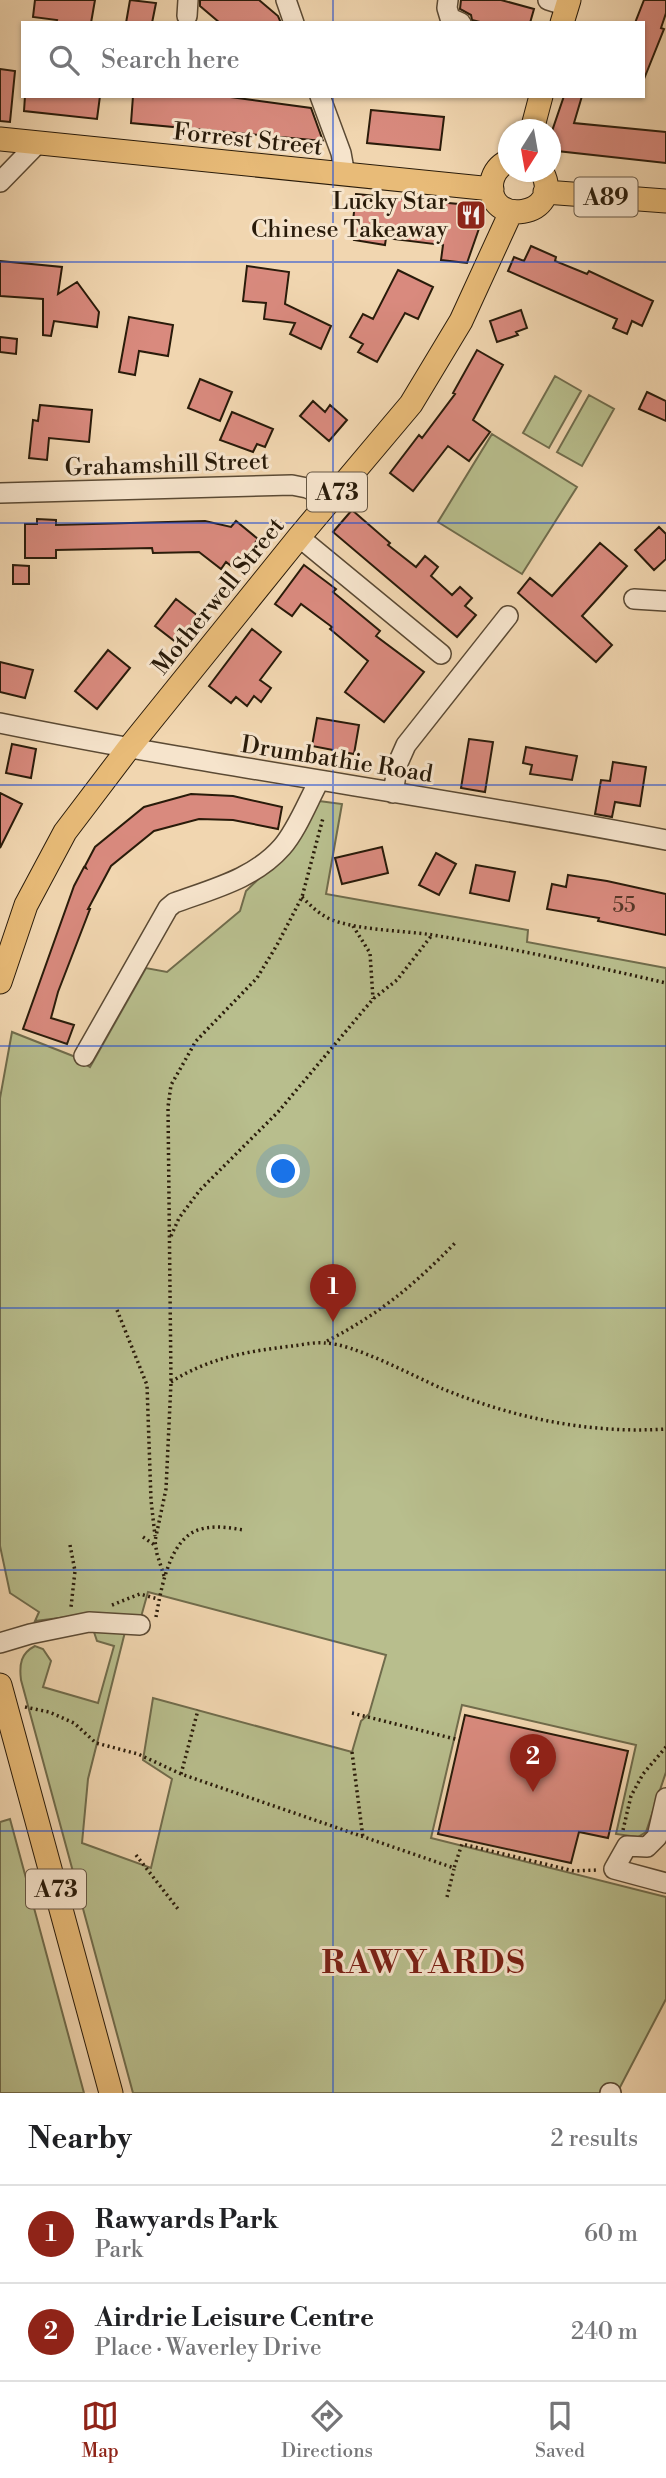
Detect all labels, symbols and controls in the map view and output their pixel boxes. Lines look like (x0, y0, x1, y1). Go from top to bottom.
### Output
search box (21, 21, 645, 98)
icon: search (45, 41, 83, 79)
text: Search here (101, 44, 240, 76)
street label: Forrest Street (172, 117, 325, 163)
north arrow (498, 119, 561, 182)
road number: A89 (574, 178, 638, 216)
place label: Lucky Star Chinese Takeaway (251, 187, 448, 245)
restaurant icon: Lucky Star Chinese Takeaway (454, 198, 488, 232)
street label: Grahamshill Street (64, 446, 270, 484)
road number: A73 (307, 472, 367, 512)
street label: Motherwell Street (146, 511, 292, 681)
street label: Drumbathie Road (239, 730, 435, 790)
house number: 55 (612, 893, 636, 919)
your location (266, 1154, 300, 1188)
pin: 1 (310, 1264, 356, 1322)
pin: 2 (510, 1734, 556, 1792)
road number: A73 (26, 1870, 86, 1908)
district label: RAWYARDS (322, 1943, 526, 1983)
text: Nearby (28, 2120, 132, 2158)
text: 2 results (551, 2125, 638, 2153)
text: Rawyards Park (95, 2204, 278, 2236)
text: 1 (45, 2220, 57, 2248)
text: 60 m (584, 2220, 638, 2248)
text: Park (95, 2236, 143, 2264)
text: Airdrie Leisure Centre (95, 2302, 374, 2334)
text: 2 (44, 2318, 58, 2346)
text: 240 m (571, 2318, 638, 2346)
text: Place · Waverley Drive (95, 2334, 322, 2362)
tab: Map (81, 2397, 119, 2463)
tab: Directions (281, 2397, 373, 2463)
tab: Saved (535, 2397, 585, 2463)

